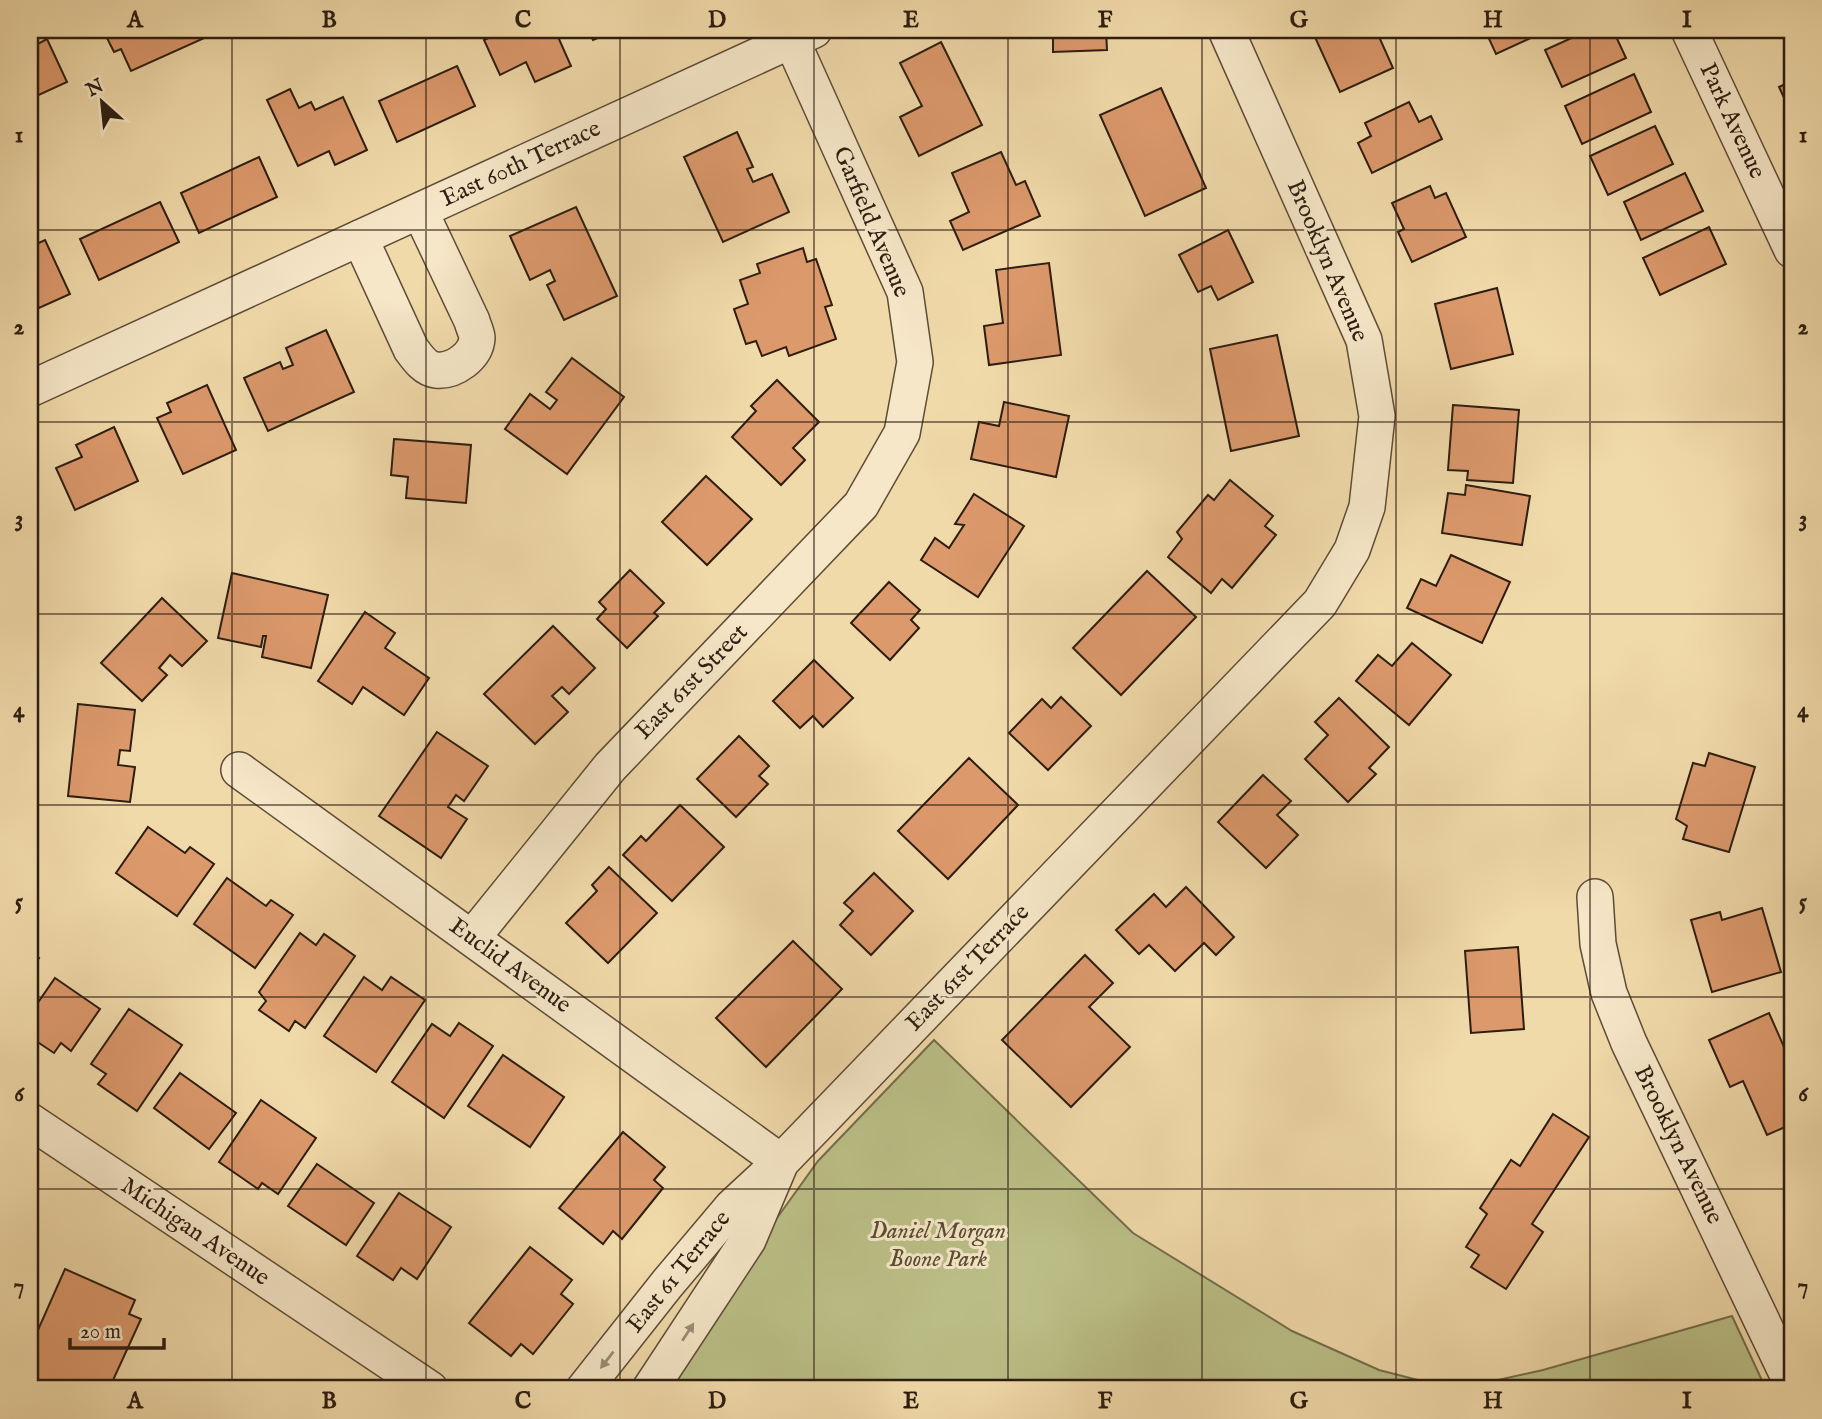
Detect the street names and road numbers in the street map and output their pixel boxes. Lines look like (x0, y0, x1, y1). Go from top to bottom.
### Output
street label: Park Avenue (1692, 58, 1772, 184)
street label: East 60th Terrace (436, 113, 606, 215)
street label: Garfield Avenue (825, 142, 917, 302)
street label: Brooklyn Avenue (1279, 175, 1375, 347)
street label: East 61st Street (629, 618, 755, 746)
street label: East 61st Terrace (899, 898, 1037, 1038)
street label: Euclid Avenue (443, 911, 577, 1021)
street label: Brooklyn Avenue (1626, 1061, 1730, 1229)
street label: Michigan Avenue (115, 1171, 275, 1293)
street label: East 61 Terrace (620, 1204, 738, 1340)

